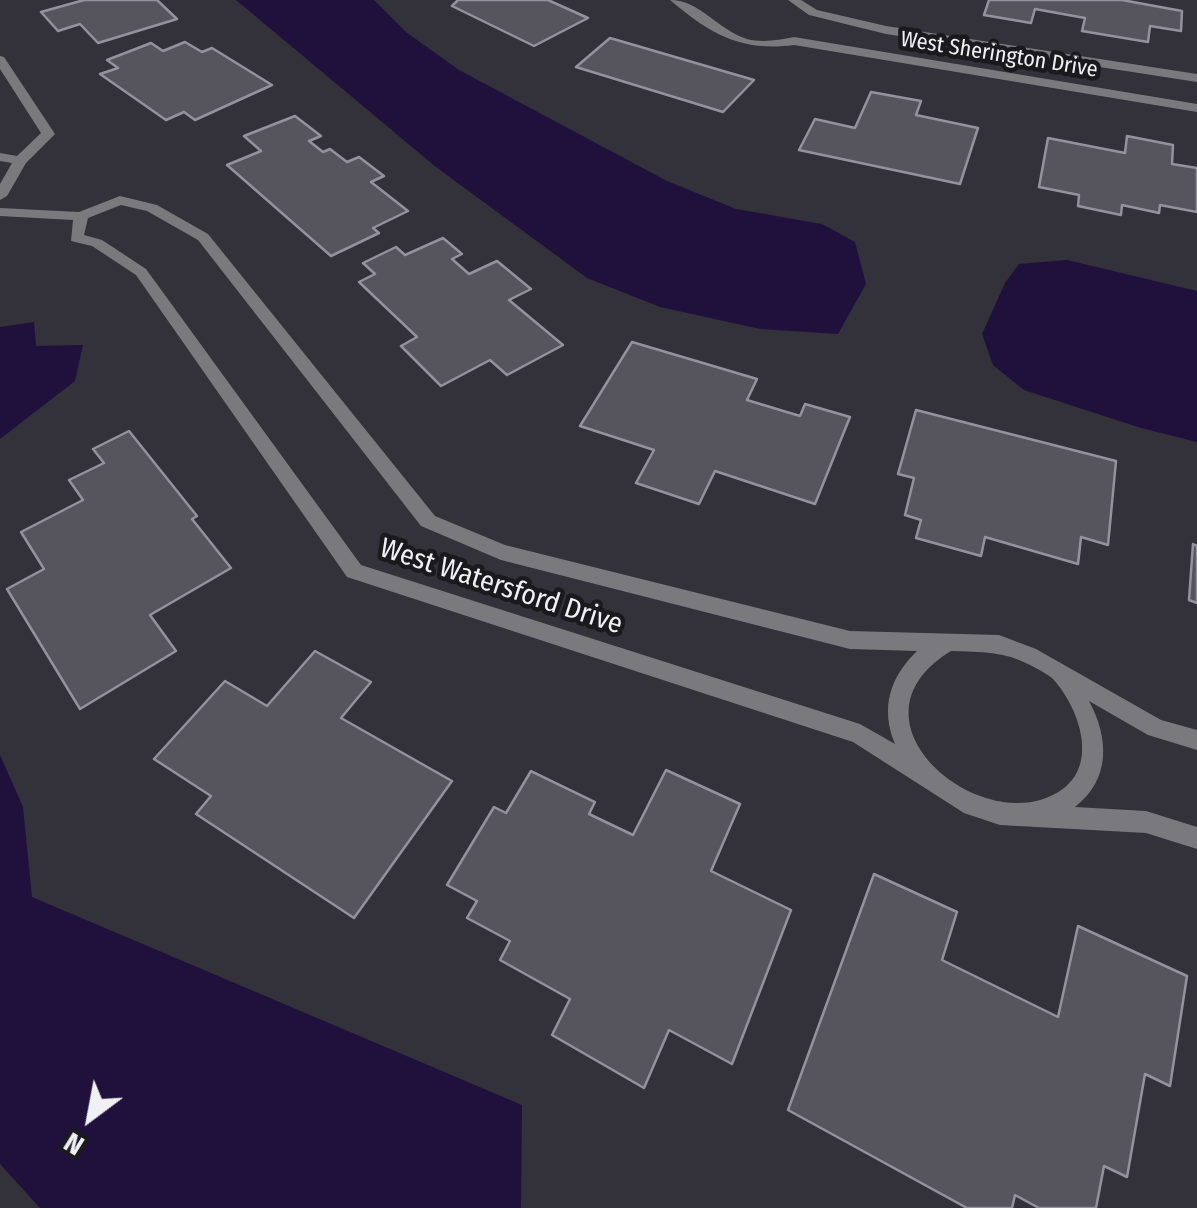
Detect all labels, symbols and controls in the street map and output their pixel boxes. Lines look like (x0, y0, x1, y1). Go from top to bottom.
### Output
street label: West Sherington Drive (899, 26, 1099, 84)
street label: West Watersford Drive (376, 532, 626, 642)
north arrow (40, 1068, 140, 1168)
text: N (58, 1125, 90, 1162)

